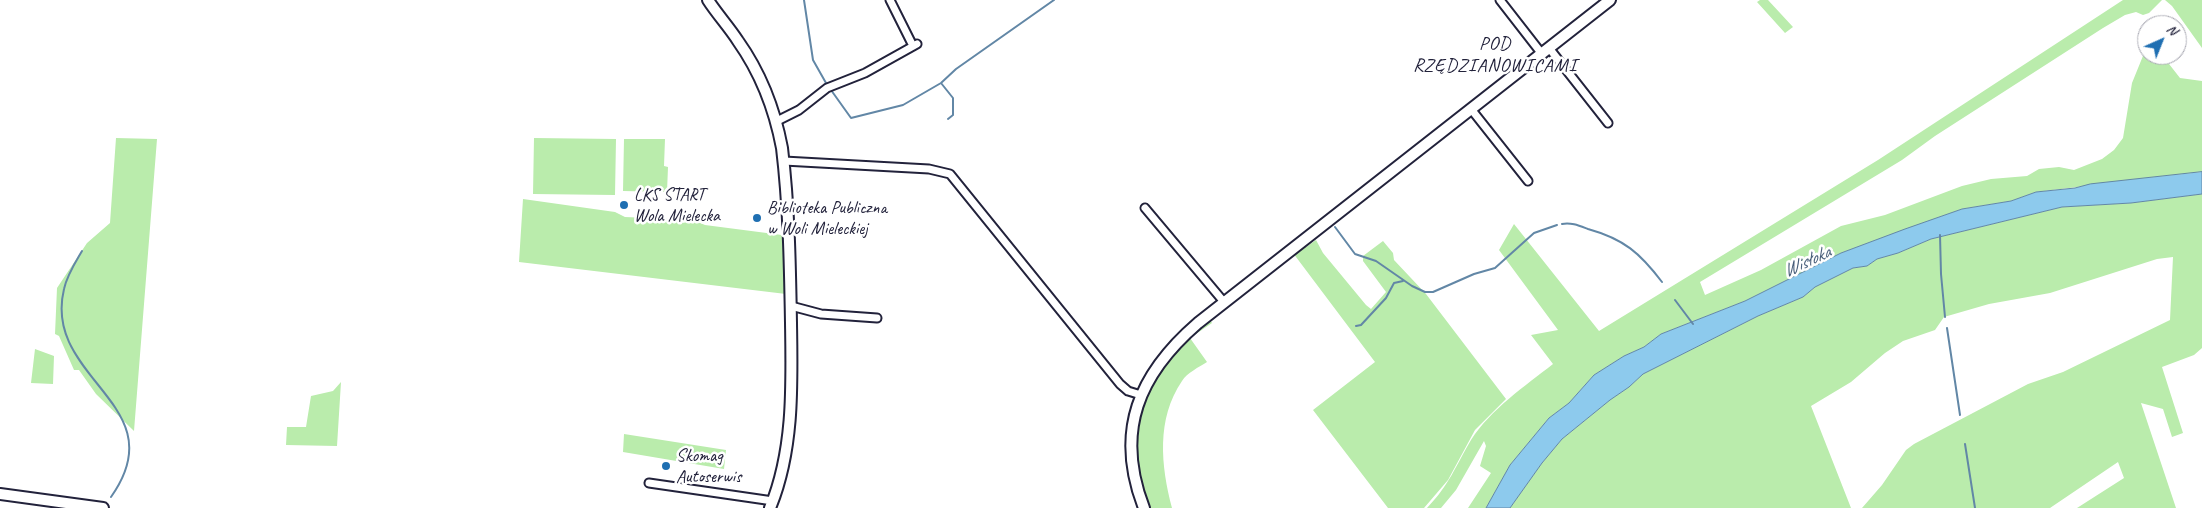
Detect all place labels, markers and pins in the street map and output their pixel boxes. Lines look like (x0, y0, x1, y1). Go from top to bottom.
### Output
place label: LKS START Wola Mielecka (634, 184, 720, 226)
place label: Biblioteka Publiczna w Woli Mieleckiej (767, 197, 887, 240)
marker: LKS START Wola Mielecka (618, 199, 630, 211)
marker: Biblioteka Publiczna w Woli Mieleckiej (751, 212, 763, 224)
place label: Skomag Autoserwis (676, 445, 741, 488)
marker: Skomag Autoserwis (660, 460, 672, 472)

